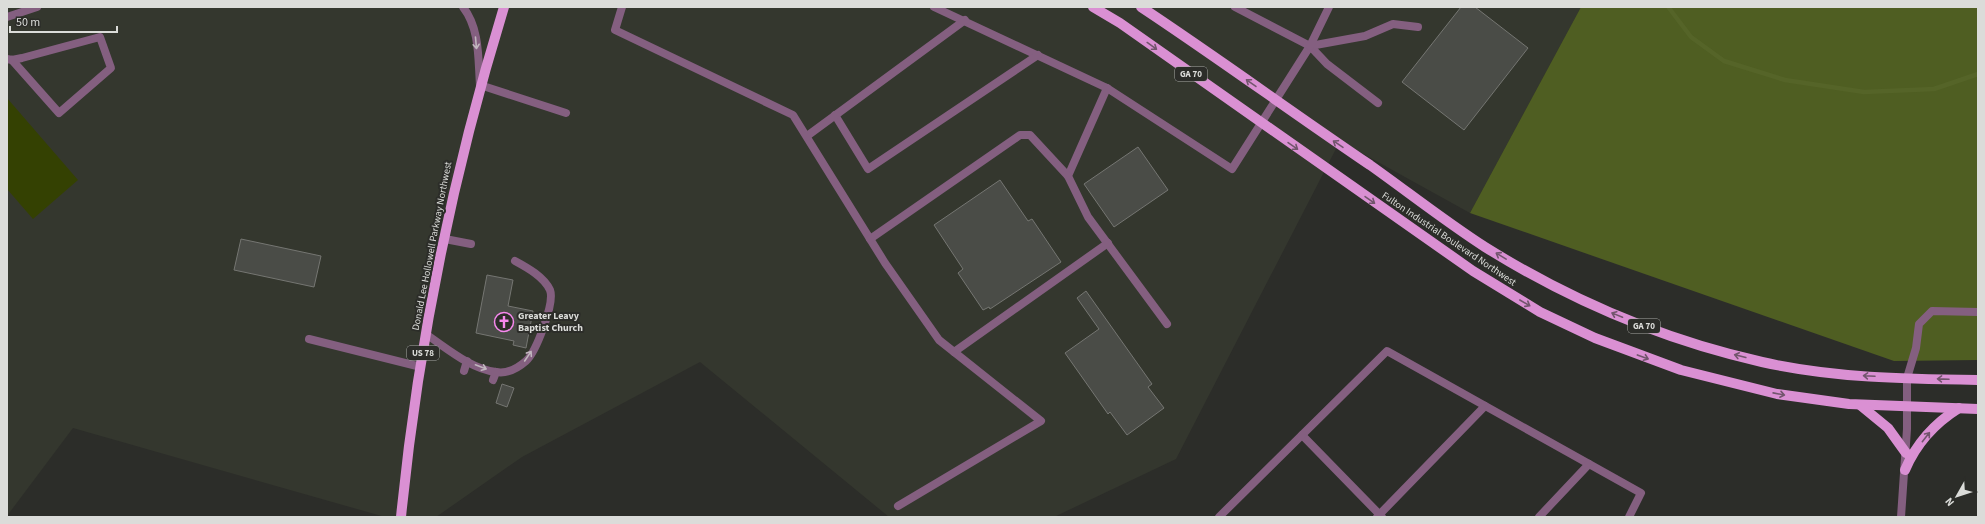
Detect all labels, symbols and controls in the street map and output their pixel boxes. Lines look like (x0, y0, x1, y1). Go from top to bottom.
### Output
scale bar (10, 8, 117, 34)
text: 50 m (16, 14, 40, 31)
one-way arrow (473, 36, 480, 49)
one-way arrow (1146, 42, 1157, 50)
road number: GA 70 (1175, 67, 1207, 81)
one-way arrow (1246, 79, 1257, 87)
one-way arrow (1333, 140, 1344, 148)
one-way arrow (1287, 142, 1298, 150)
street label: Donald Lee Hollowell Parkway Northwest (409, 160, 455, 332)
street label: Fulton Industrial Boulevard Northwest (1379, 189, 1519, 290)
one-way arrow (1364, 196, 1375, 204)
one-way arrow (1495, 252, 1507, 260)
one-way arrow (1519, 300, 1531, 308)
place label: Greater Leavy Baptist Church (518, 309, 583, 335)
church icon: Greater Leavy Baptist Church (493, 311, 515, 333)
one-way arrow (1612, 311, 1624, 319)
road number: GA 70 (1628, 319, 1660, 333)
road number: US 78 (407, 346, 439, 360)
one-way arrow (525, 350, 533, 362)
one-way arrow (1734, 352, 1747, 360)
one-way arrow (1637, 354, 1650, 361)
one-way arrow (475, 364, 487, 372)
one-way arrow (1863, 373, 1876, 380)
one-way arrow (1937, 376, 1950, 383)
one-way arrow (1772, 391, 1785, 399)
one-way arrow (1921, 431, 1930, 442)
north arrow (1937, 476, 1977, 516)
text: N (1941, 494, 1958, 510)

